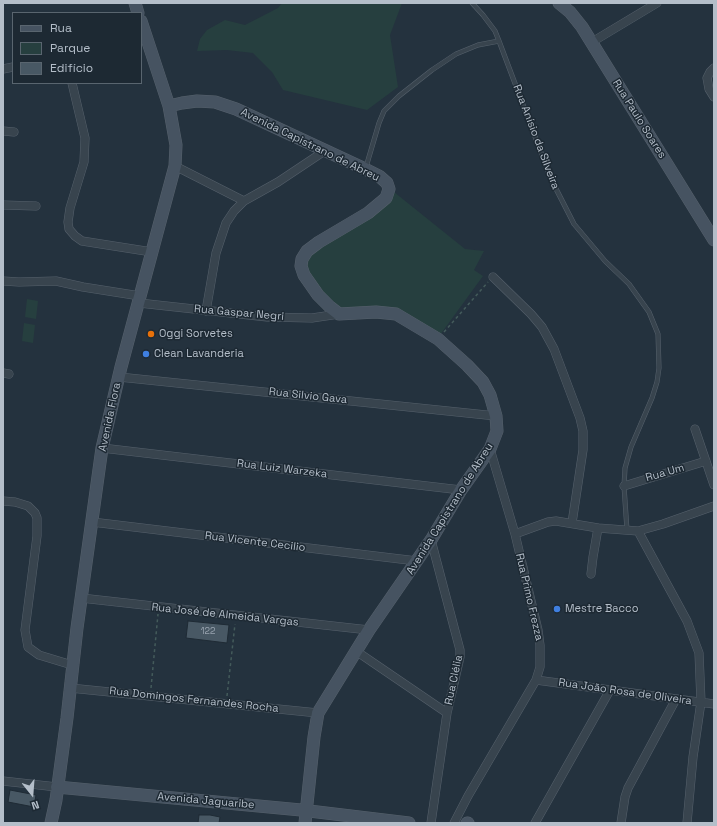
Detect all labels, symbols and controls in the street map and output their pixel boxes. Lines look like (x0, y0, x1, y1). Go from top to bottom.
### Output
legend (12, 12, 142, 84)
text: Rua (50, 20, 72, 36)
text: Parque (50, 40, 90, 56)
text: Edifício (50, 60, 93, 76)
street label: Rua Paulo Soares (609, 77, 669, 161)
street label: Rua Anísio da Silveira (510, 83, 562, 191)
street label: Avenida Capistrano de Abreu (238, 106, 382, 184)
street label: Rua Gaspar Negri (193, 302, 285, 324)
place label: Oggi Sorvetes (159, 327, 233, 341)
marker: Oggi Sorvetes (146, 329, 156, 339)
place label: Clean Lavanderia (154, 347, 244, 361)
marker: Clean Lavanderia (141, 349, 151, 359)
street label: Avenida Flora (96, 381, 124, 453)
street label: Rua Silvio Gava (268, 385, 348, 407)
street label: Avenida Capistrano de Abreu (404, 441, 496, 577)
street label: Rua Luiz Warzeka (236, 457, 328, 481)
street label: Rua Um (644, 461, 686, 485)
street label: Rua Vicente Cecilio (204, 529, 306, 555)
street label: Rua Primo Frezza (513, 552, 545, 642)
street label: Rua José de Almeida Vargas (151, 601, 299, 629)
place label: Mestre Bacco (565, 602, 638, 616)
marker: Mestre Bacco (552, 604, 562, 614)
house number: 122 (201, 627, 215, 637)
street label: Rua Clélia (442, 654, 466, 706)
street label: Rua João Rosa de Oliveira (557, 676, 693, 708)
street label: Rua Domingos Fernandes Rocha (109, 685, 279, 715)
north arrow (12, 774, 52, 814)
street label: Avenida Jaguaribe (157, 790, 255, 812)
text: N (30, 798, 41, 813)

